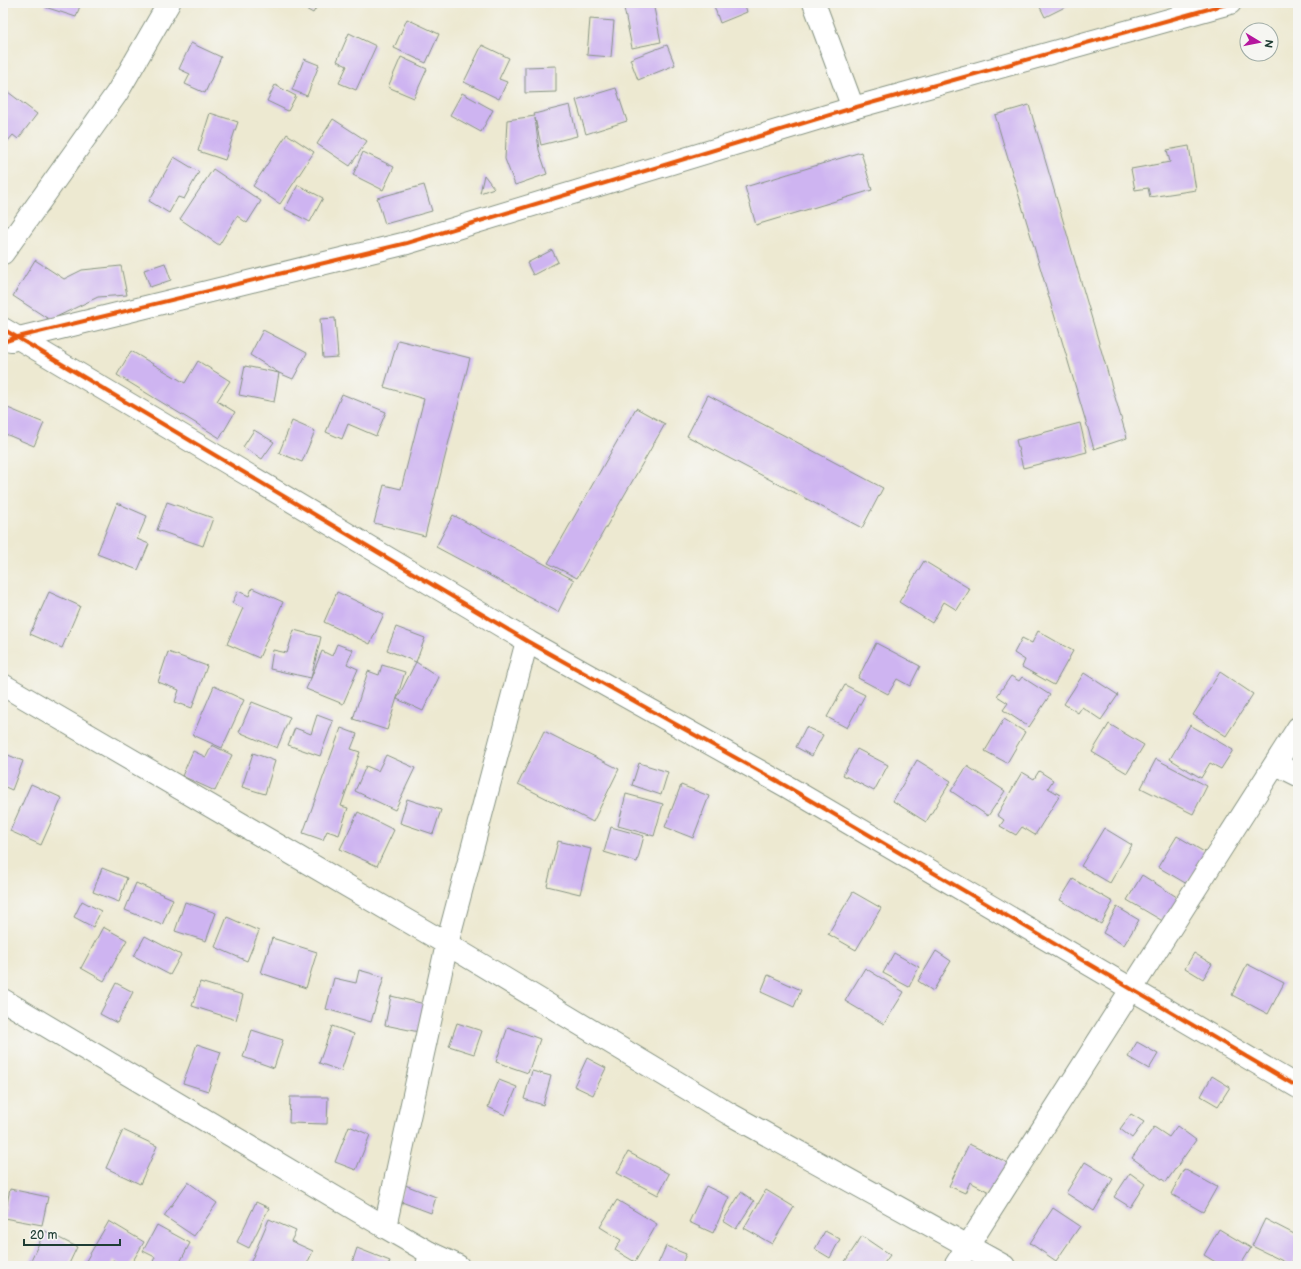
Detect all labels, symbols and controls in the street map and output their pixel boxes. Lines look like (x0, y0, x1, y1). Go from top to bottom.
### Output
north arrow (1239, 22, 1279, 62)
text: N (1261, 38, 1275, 49)
scale bar (24, 1221, 120, 1247)
text: 20 m (30, 1228, 57, 1243)

